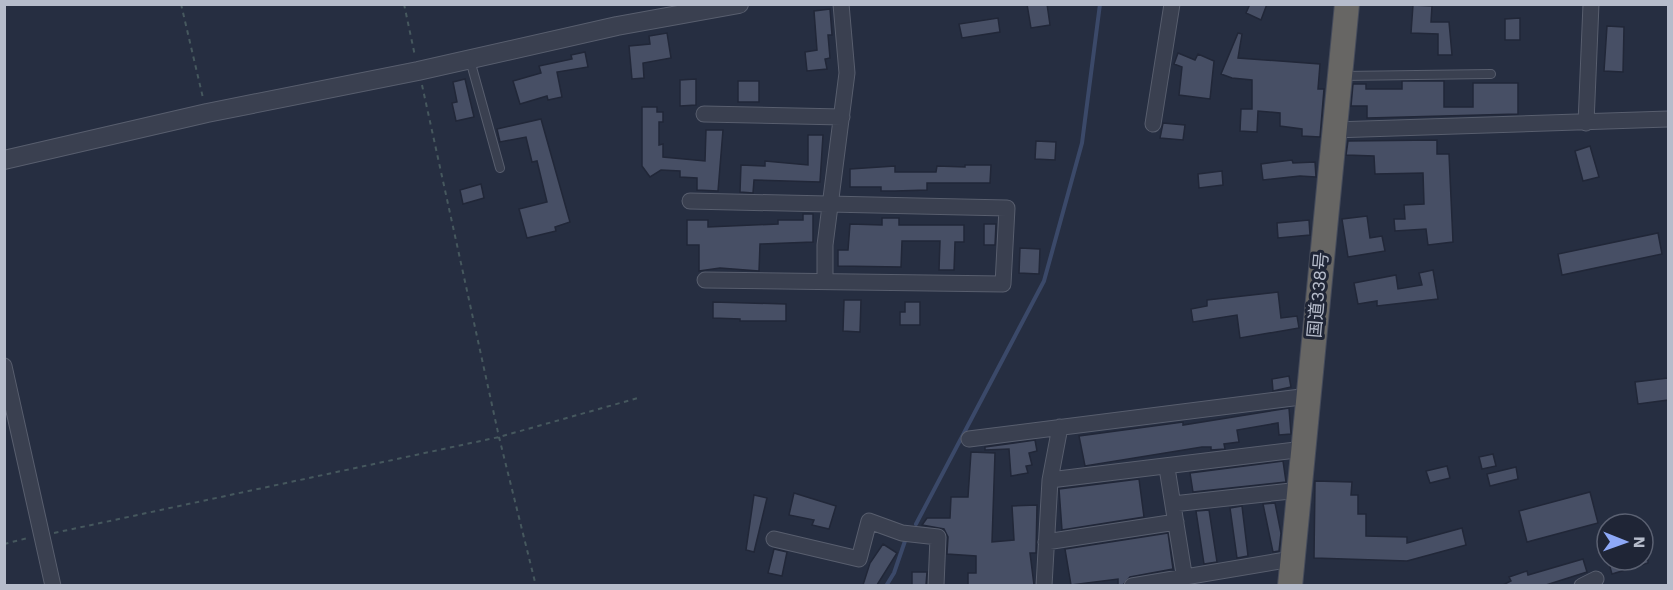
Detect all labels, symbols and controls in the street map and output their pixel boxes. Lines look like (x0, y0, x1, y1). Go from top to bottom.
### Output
street label: 国道338号 (1303, 251, 1332, 339)
north arrow (1595, 512, 1655, 572)
text: N (1630, 536, 1649, 548)

